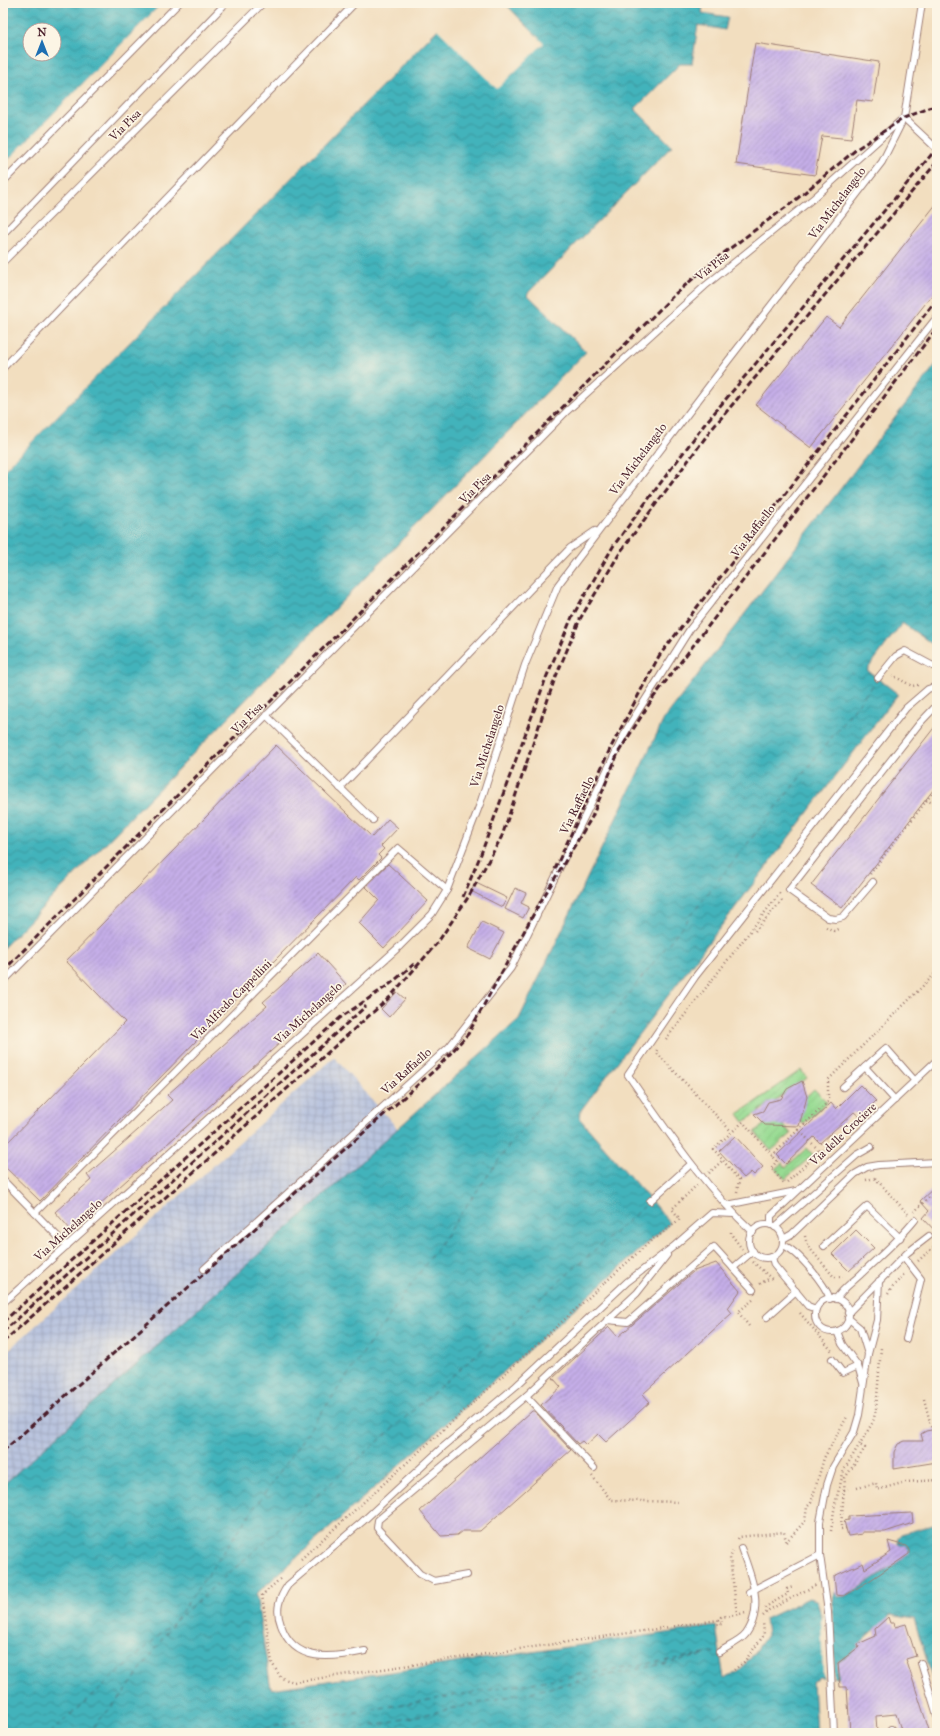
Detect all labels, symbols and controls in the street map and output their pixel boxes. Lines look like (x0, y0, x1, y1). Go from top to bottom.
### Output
north arrow (22, 22, 62, 62)
text: N (37, 26, 47, 39)
street label: Via Pisa (106, 106, 144, 144)
street label: Via Michelangelo (805, 164, 869, 243)
street label: Via Pisa (692, 248, 732, 284)
street label: Via Michelangelo (606, 420, 670, 499)
street label: Via Pisa (456, 469, 494, 507)
street label: Via Raffaello (728, 502, 778, 561)
street label: Via Pisa (228, 699, 266, 737)
street label: Via Michelangelo (467, 703, 508, 790)
street label: Via Raffaello (557, 774, 597, 837)
street label: Via Alfredo Cappellini (187, 956, 275, 1044)
street label: Via Michelangelo (270, 979, 345, 1049)
street label: Via Raffaello (377, 1045, 434, 1098)
street label: Via delle Crociere (806, 1100, 879, 1169)
street label: Via Michelangelo (30, 1196, 105, 1266)

